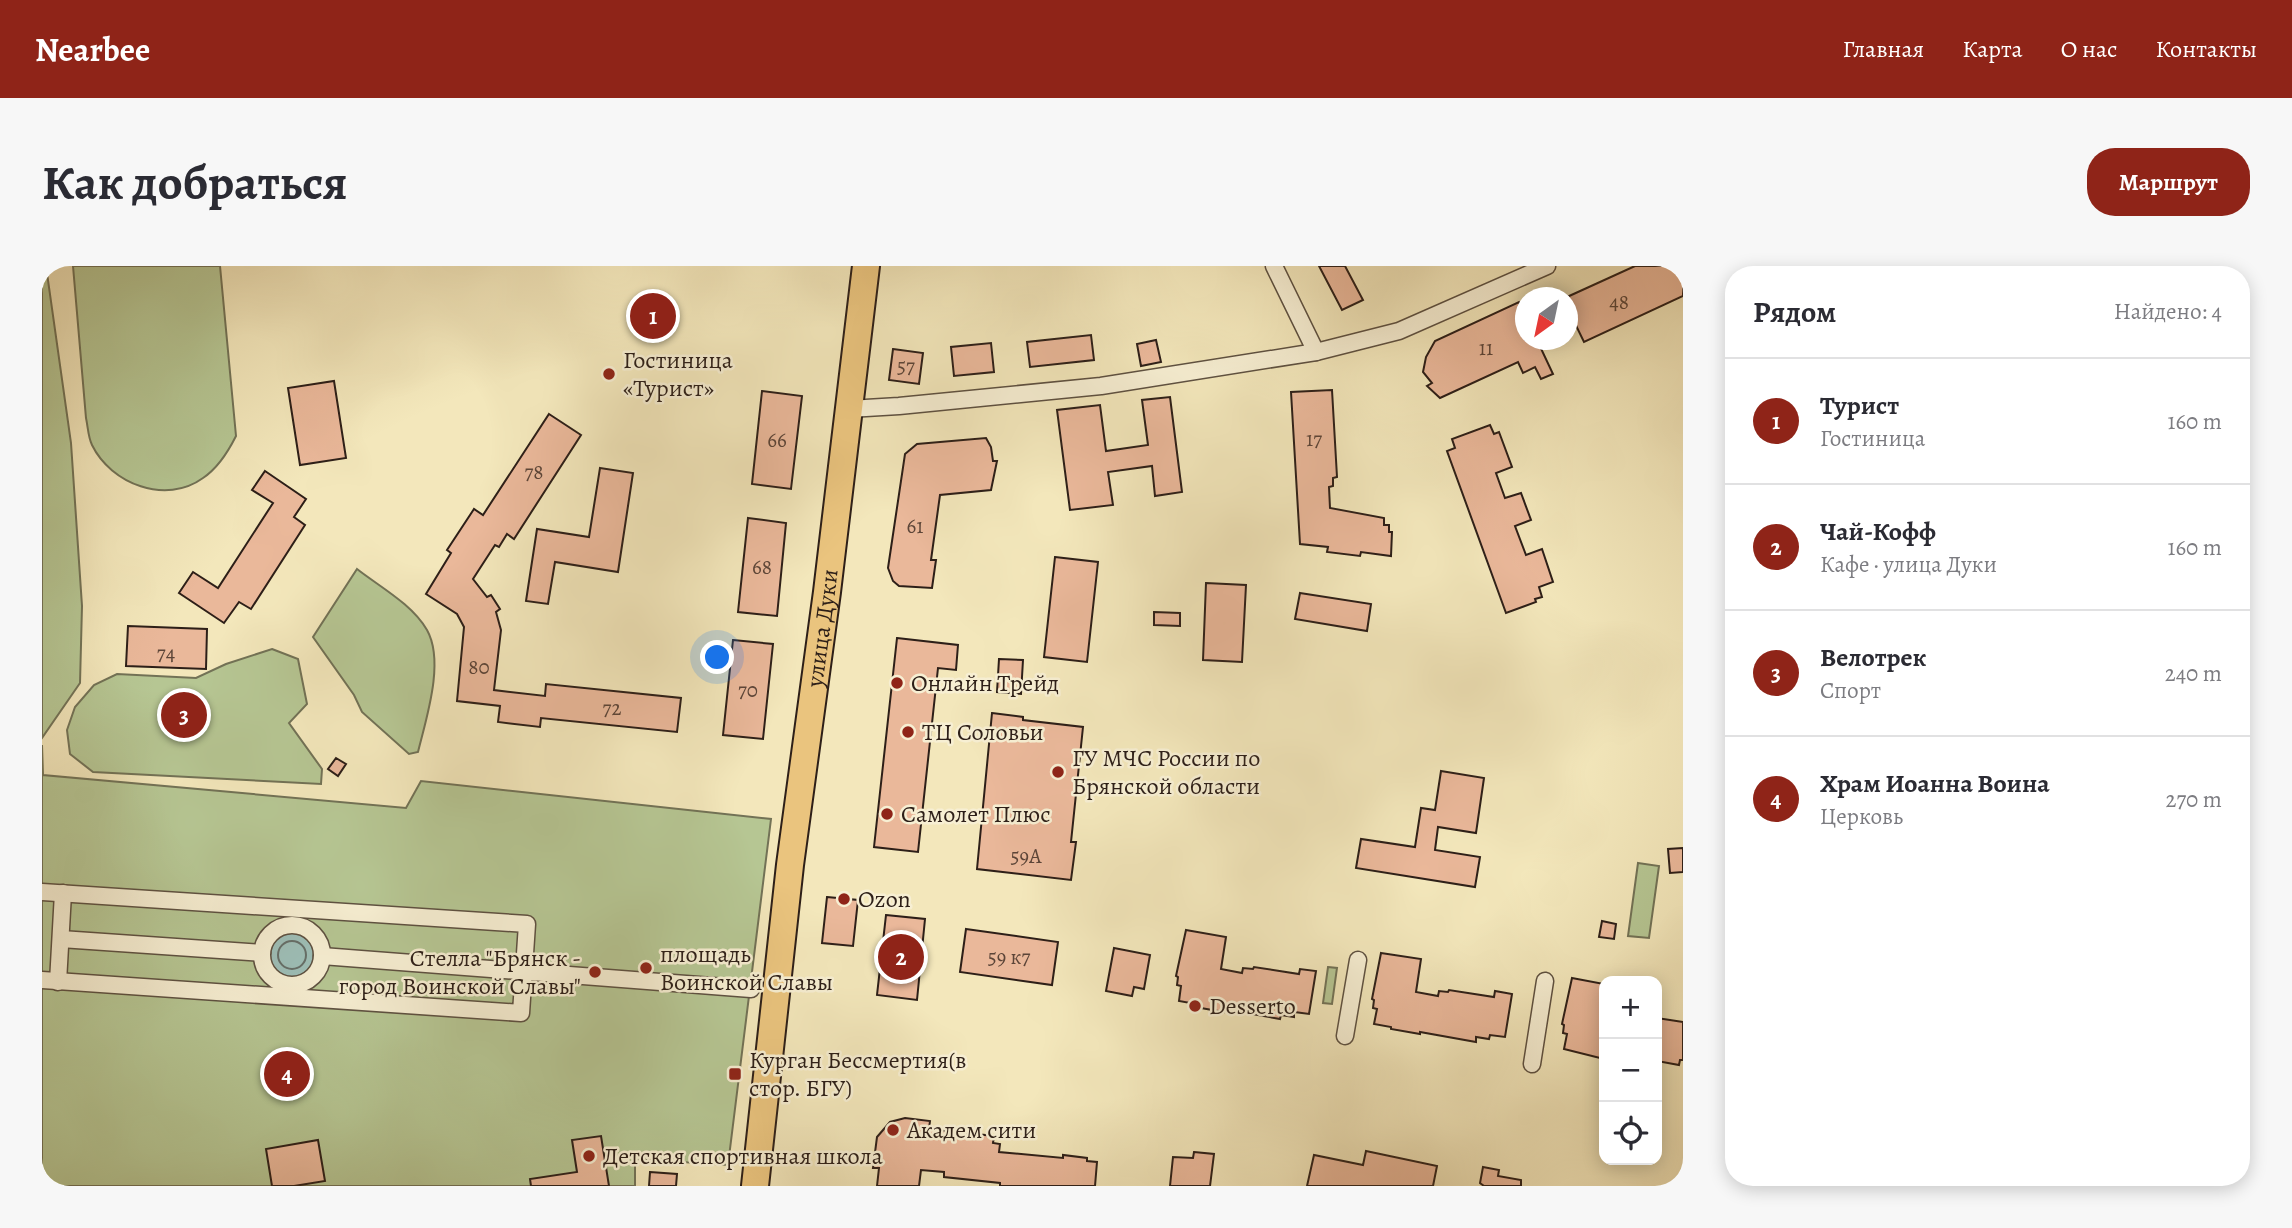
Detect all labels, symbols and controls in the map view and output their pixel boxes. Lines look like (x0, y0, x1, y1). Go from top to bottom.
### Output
text: Nearbee (35, 27, 150, 72)
text: Главная (1843, 33, 1924, 65)
text: Карта (1962, 33, 2023, 65)
text: О нас (2061, 33, 2117, 65)
text: Контакты (2155, 33, 2257, 65)
button: Маршрут (2087, 148, 2250, 216)
text: Как добраться (42, 149, 348, 216)
north arrow (1515, 287, 1578, 350)
house number: 48 (1609, 288, 1629, 316)
pin: 1 (630, 290, 676, 342)
text: Рядом (1753, 292, 1836, 332)
text: Найдено: 4 (2114, 296, 2222, 327)
house number: 11 (1479, 334, 1493, 362)
place label: Гостиница «Турист» (623, 344, 733, 404)
house number: 57 (897, 352, 915, 380)
marker: Гостиница «Турист» (601, 366, 617, 382)
text: Турист (1820, 388, 1899, 423)
text: 1 (1772, 406, 1780, 437)
text: 160 m (2168, 406, 2222, 437)
text: Гостиница (1820, 423, 1925, 454)
house number: 17 (1306, 425, 1322, 453)
house number: 66 (767, 426, 787, 454)
house number: 78 (524, 458, 544, 486)
house number: 61 (907, 512, 923, 540)
text: Чай-Кофф (1820, 514, 1936, 549)
text: 2 (1770, 532, 1782, 563)
text: 160 m (2168, 532, 2222, 563)
text: Кафе · улица Дуки (1820, 549, 1997, 580)
house number: 68 (752, 553, 772, 581)
street label: улица Дуки (798, 567, 846, 690)
house number: 74 (157, 639, 175, 667)
your location (700, 640, 734, 674)
text: Велотрек (1820, 640, 1926, 675)
house number: 80 (468, 653, 490, 681)
text: 3 (1771, 658, 1781, 689)
text: 240 m (2165, 658, 2222, 689)
place label: Онлайн Трейд (911, 667, 1059, 699)
marker: Онлайн Трейд (889, 675, 905, 691)
text: Спорт (1820, 675, 1881, 706)
house number: 70 (738, 676, 758, 704)
pin: 3 (161, 689, 207, 741)
house number: 72 (603, 694, 621, 722)
place label: ТЦ Соловьи (922, 716, 1044, 748)
marker: ТЦ Соловьи (900, 724, 916, 740)
place label: ГУ МЧС России по Брянской области (1072, 742, 1260, 802)
marker: ГУ МЧС России по Брянской области (1050, 764, 1066, 780)
text: Храм Иоанна Воина (1820, 766, 2050, 801)
text: 4 (1771, 784, 1781, 815)
text: 270 m (2165, 784, 2222, 815)
place label: Самолет Плюс (901, 798, 1051, 830)
text: Церковь (1820, 801, 1903, 832)
marker: Самолет Плюс (879, 806, 895, 822)
house number: 59А (1011, 842, 1042, 870)
place label: Ozon (858, 883, 911, 915)
marker: Ozon (836, 891, 852, 907)
pin: 2 (878, 931, 924, 983)
place label: площадь Воинской Славы (660, 938, 833, 998)
place label: Стелла "Брянск - город Воинской Славы" (339, 942, 581, 1002)
house number: 59 к7 (988, 943, 1030, 971)
marker: площадь Воинской Славы (638, 960, 654, 976)
marker: Стелла "Брянск - город Воинской Славы" (587, 964, 603, 980)
map controls (1599, 976, 1662, 1165)
button: + (1599, 976, 1662, 1039)
place label: Desserto (1209, 990, 1296, 1022)
marker: Desserto (1187, 998, 1203, 1014)
button: − (1599, 1039, 1662, 1102)
place label: Курган Бессмертия(в стор. БГУ) (749, 1044, 967, 1104)
pin: 4 (264, 1048, 310, 1100)
marker: Курган Бессмертия(в стор. БГУ) (727, 1066, 743, 1082)
button: locate (1599, 1102, 1662, 1165)
place label: Академ сити (906, 1114, 1036, 1146)
marker: Академ сити (885, 1122, 901, 1138)
place label: Детская спортивная школа (603, 1140, 883, 1172)
marker: Детская спортивная школа (581, 1148, 597, 1164)

